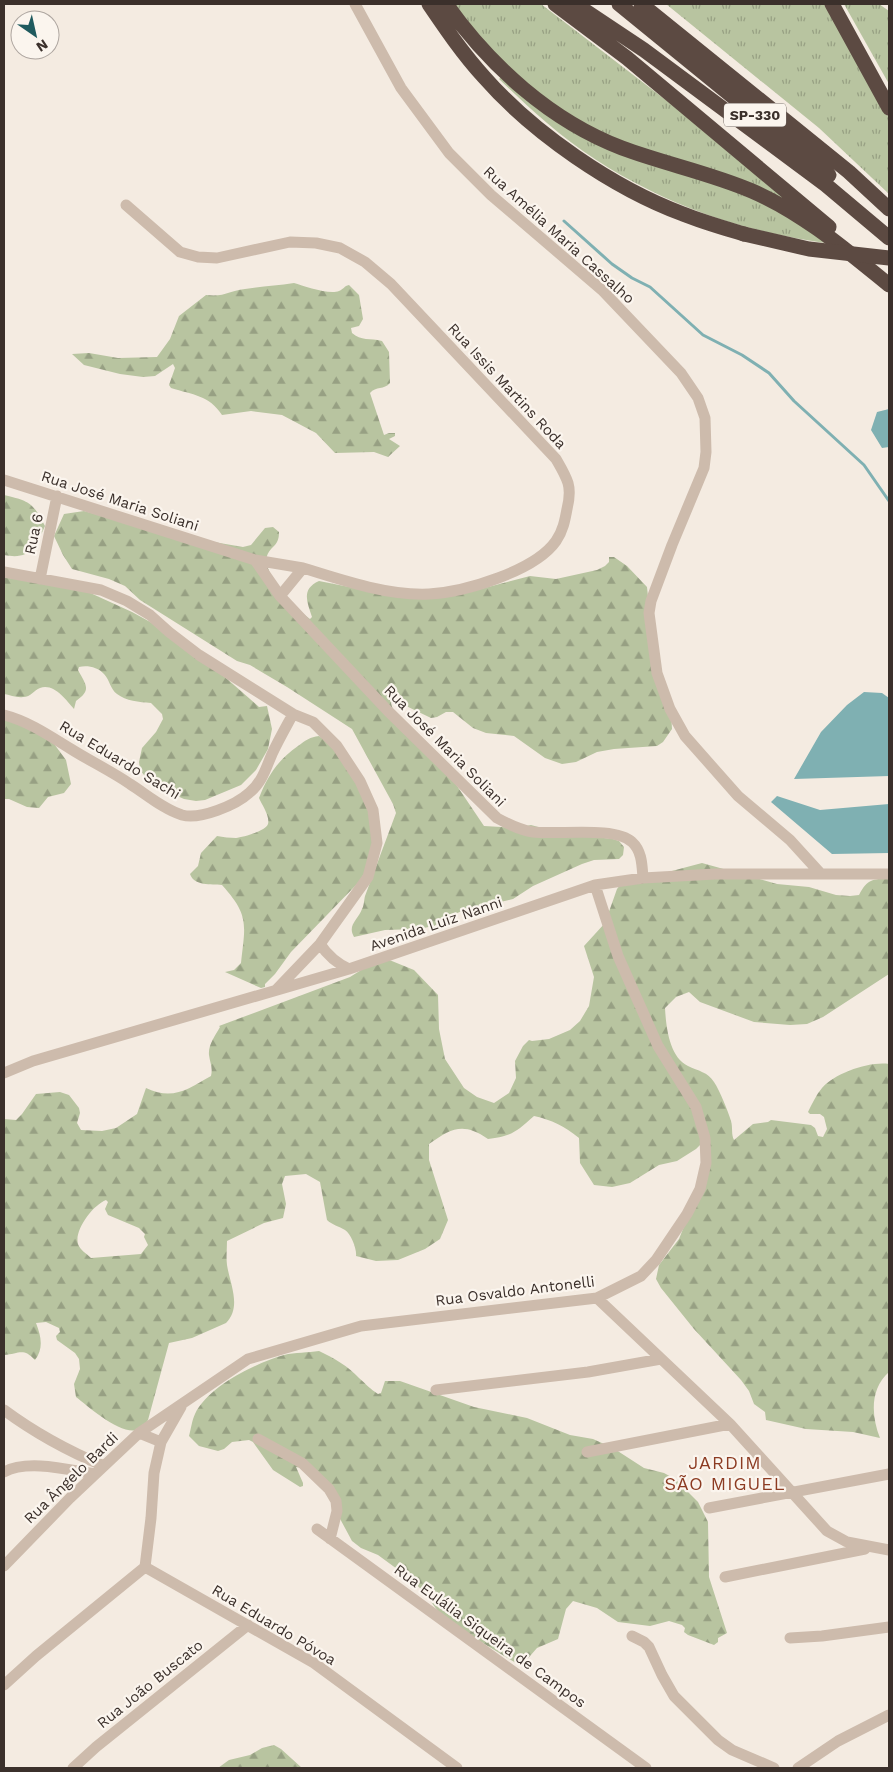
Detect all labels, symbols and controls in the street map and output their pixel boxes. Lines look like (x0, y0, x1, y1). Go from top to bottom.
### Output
north arrow (10, 10, 60, 60)
text: N (33, 36, 51, 55)
road number: SP-330 (724, 104, 786, 126)
street label: Rua Amélia Maria Cassalho (480, 162, 638, 308)
street label: Rua Issis Martins Roda (444, 319, 570, 453)
street label: Rua José Maria Soliani (39, 467, 201, 535)
street label: Rua 6 (21, 512, 47, 556)
street label: Rua José Maria Soliani (380, 681, 510, 811)
street label: Rua Eduardo Sachi (56, 717, 184, 803)
street label: Avenida Luiz Nanni (367, 893, 505, 955)
street label: Rua Osvaldo Antonelli (434, 1272, 596, 1310)
street label: Rua Ângelo Bardi (20, 1429, 122, 1527)
district label: JARDIM SÃO MIGUEL (664, 1452, 786, 1494)
street label: Rua Eulália Siqueira de Campos (391, 1560, 589, 1712)
street label: Rua Eduardo Póvoa (209, 1581, 340, 1669)
street label: Rua João Buscato (94, 1636, 206, 1732)

